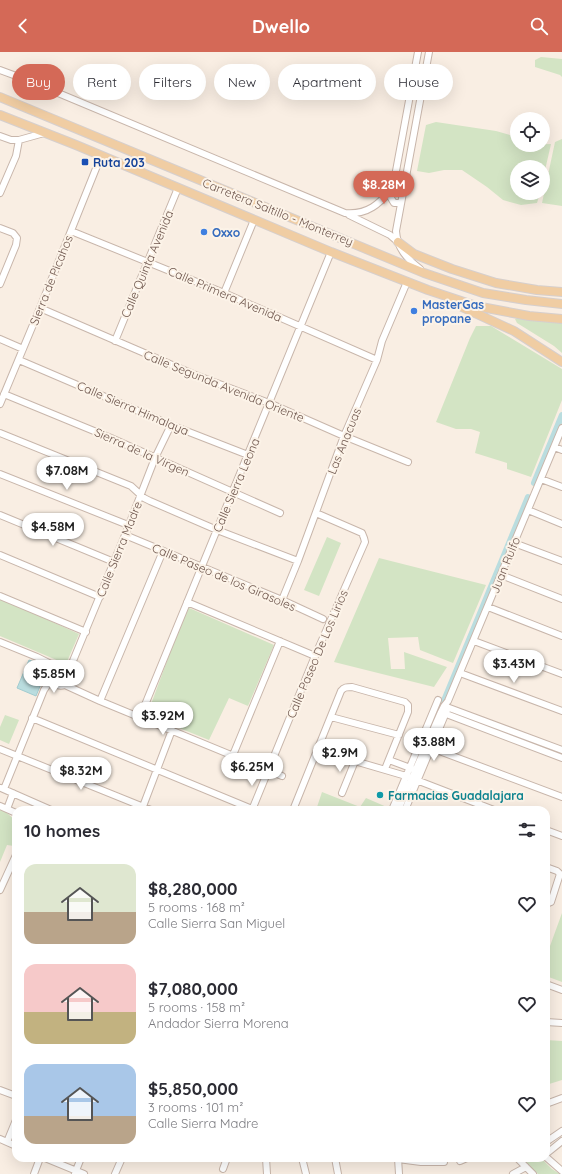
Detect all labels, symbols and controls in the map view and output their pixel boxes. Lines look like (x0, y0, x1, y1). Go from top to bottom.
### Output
icon: back (12, 15, 34, 37)
text: Dwello (252, 15, 310, 38)
icon: search (528, 15, 550, 37)
chip: Buy (12, 64, 65, 100)
chip: Rent (73, 64, 131, 100)
chip: Filters (139, 64, 206, 100)
chip: New (214, 64, 270, 100)
chip: Apartment (278, 64, 376, 100)
chip: House (384, 64, 453, 100)
map controls (510, 112, 550, 200)
button: locate (510, 112, 550, 152)
place label: Ruta 203 (93, 155, 145, 170)
marker: Ruta 203 (80, 157, 90, 167)
button: layers (510, 160, 550, 200)
pin: $8.28M (351, 171, 417, 205)
street label: Carretera Saltillo - Monterrey (200, 175, 356, 249)
text: $8.28M (362, 176, 406, 192)
street label: Calle Quinta Avenida (118, 208, 176, 320)
place label: Oxxo (212, 225, 241, 240)
marker: Oxxo (199, 227, 209, 237)
street label: Sierra de Picahos (26, 232, 76, 327)
street label: Calle Primera Avenida (166, 263, 284, 325)
place label: MasterGas propane (422, 297, 484, 326)
marker: MasterGas propane (409, 306, 419, 316)
street label: Calle Segunda Avenida Oriente (142, 347, 307, 425)
street label: Calle Sierra Himalaya (75, 378, 191, 438)
street label: Las Anacuas (324, 405, 364, 476)
street label: Sierra de la Virgen (92, 424, 192, 480)
street label: Calle Sierra Leona (209, 436, 263, 534)
pin: $7.08M (34, 457, 100, 491)
text: $7.08M (46, 462, 88, 478)
street label: Calle Sierra Madre (93, 499, 145, 599)
pin: $4.58M (20, 513, 86, 547)
text: $4.58M (31, 518, 75, 534)
street label: Juan Rulfo (487, 534, 523, 596)
street label: Calle Paseo de los Girasoles (150, 540, 298, 614)
street label: Calle Paseo De Los Lirios (283, 587, 351, 721)
pin: $3.43M (481, 650, 547, 684)
text: $3.43M (493, 655, 535, 671)
pin: $5.85M (21, 660, 87, 694)
text: $5.85M (32, 665, 76, 681)
pin: $3.92M (130, 702, 196, 736)
text: $3.92M (141, 707, 185, 723)
pin: $3.88M (401, 728, 467, 762)
text: $3.88M (413, 733, 455, 749)
pin: $2.9M (312, 739, 368, 773)
text: $2.9M (322, 744, 358, 760)
pin: $6.25M (219, 753, 285, 787)
pin: $8.32M (48, 757, 114, 791)
text: $6.25M (230, 758, 274, 774)
text: $8.32M (59, 762, 103, 778)
place label: Farmacias Guadalajara (388, 788, 524, 803)
marker: Farmacias Guadalajara (375, 790, 385, 800)
icon: filters (516, 819, 538, 841)
text: 10 homes (24, 820, 100, 841)
text: $8,280,000 (148, 878, 238, 899)
icon: home (56, 880, 104, 928)
icon: heart (516, 893, 538, 915)
text: 5 rooms · 168 m² (148, 899, 245, 915)
text: Calle Sierra San Miguel (148, 915, 285, 931)
text: $7,080,000 (148, 978, 238, 999)
icon: home (56, 980, 104, 1028)
icon: heart (516, 993, 538, 1015)
text: 5 rooms · 158 m² (148, 999, 245, 1015)
text: Andador Sierra Morena (148, 1015, 289, 1031)
text: $5,850,000 (148, 1078, 238, 1099)
icon: home (56, 1080, 104, 1128)
icon: heart (516, 1093, 538, 1115)
text: 3 rooms · 101 m² (148, 1099, 243, 1115)
text: Calle Sierra Madre (148, 1115, 258, 1131)

